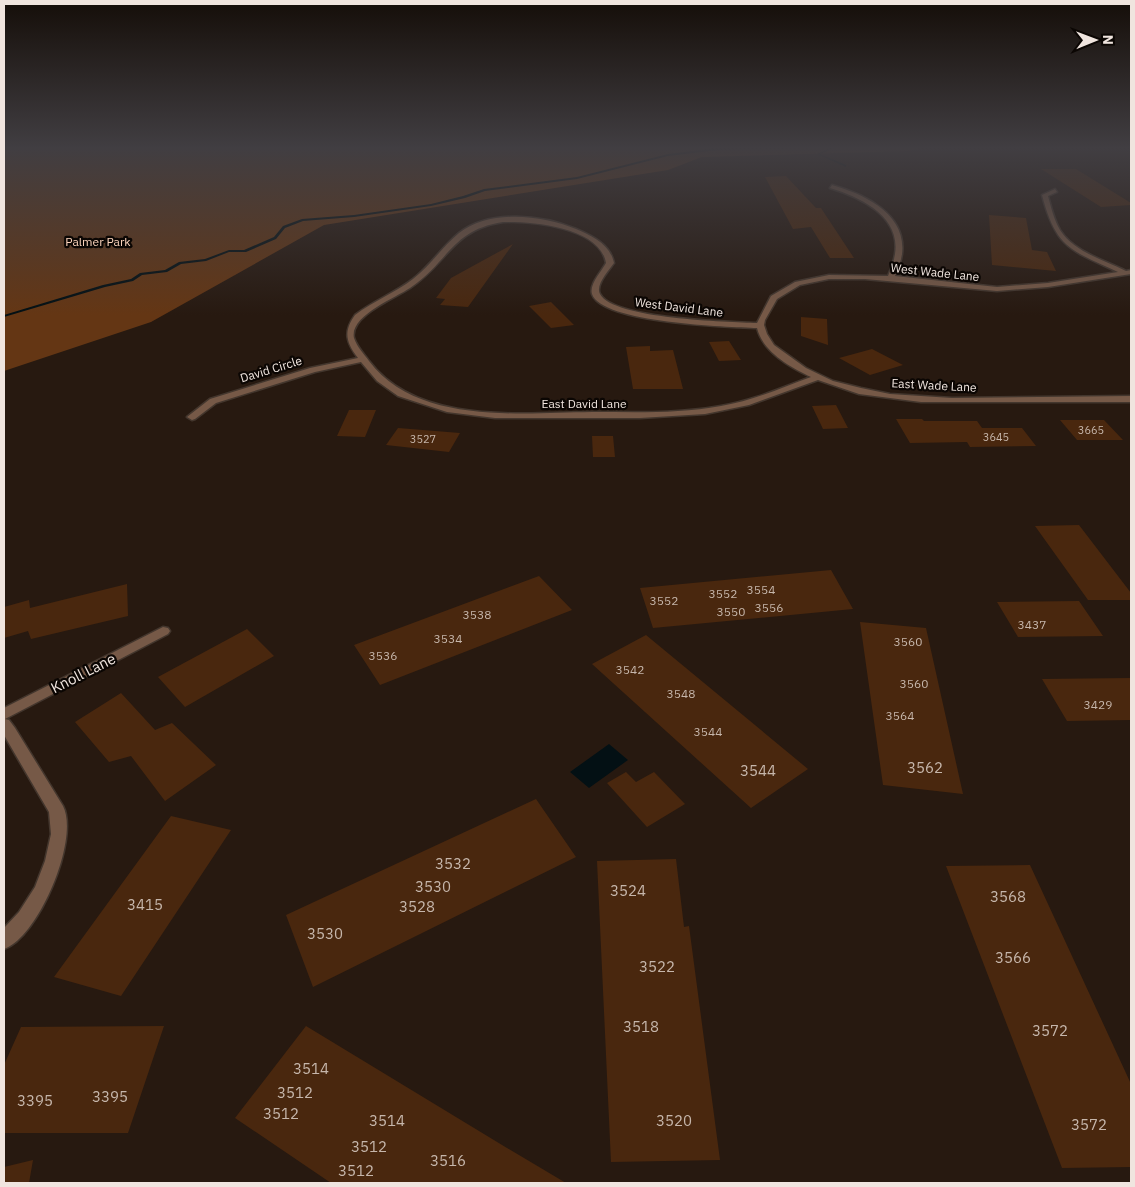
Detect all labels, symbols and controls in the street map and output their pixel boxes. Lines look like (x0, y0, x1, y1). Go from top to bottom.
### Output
north arrow (1070, 15, 1120, 65)
text: N (1099, 35, 1117, 45)
park label: Palmer Park (65, 234, 131, 249)
street label: West Wade Lane (890, 260, 980, 284)
street label: West David Lane (634, 294, 724, 320)
street label: David Circle (238, 352, 304, 385)
street label: East Wade Lane (891, 375, 977, 395)
street label: East David Lane (541, 396, 627, 411)
house number: 3665 (1078, 423, 1104, 437)
house number: 3645 (983, 430, 1009, 444)
house number: 3527 (410, 432, 436, 446)
house number: 3554 (747, 582, 775, 597)
house number: 3552 (709, 586, 737, 601)
house number: 3552 (650, 593, 678, 608)
house number: 3556 (755, 600, 783, 615)
house number: 3550 (717, 604, 745, 619)
house number: 3538 (463, 607, 491, 622)
house number: 3437 (1018, 617, 1046, 632)
house number: 3534 (434, 631, 462, 646)
house number: 3560 (894, 634, 922, 649)
house number: 3536 (369, 648, 397, 663)
street label: Knoll Lane (47, 649, 119, 697)
house number: 3542 (616, 662, 644, 677)
house number: 3560 (900, 676, 928, 691)
house number: 3548 (667, 686, 695, 701)
house number: 3429 (1084, 697, 1112, 712)
house number: 3564 (886, 708, 914, 723)
house number: 3544 (694, 724, 722, 739)
house number: 3562 (907, 758, 943, 777)
house number: 3544 (740, 761, 776, 780)
house number: 3532 (435, 854, 471, 873)
house number: 3530 (415, 877, 451, 896)
house number: 3524 (610, 881, 646, 900)
house number: 3568 (990, 887, 1026, 906)
house number: 3415 (127, 895, 163, 914)
house number: 3528 (399, 897, 435, 916)
house number: 3530 (307, 924, 343, 943)
house number: 3566 (995, 948, 1031, 967)
house number: 3522 (639, 957, 675, 976)
house number: 3518 (623, 1017, 659, 1036)
house number: 3572 (1032, 1021, 1068, 1040)
house number: 3514 (293, 1059, 329, 1078)
house number: 3512 (277, 1083, 313, 1102)
house number: 3395 (92, 1087, 128, 1106)
house number: 3395 (17, 1091, 53, 1110)
house number: 3512 (263, 1104, 299, 1123)
house number: 3514 (369, 1111, 405, 1130)
house number: 3520 (656, 1111, 692, 1130)
house number: 3572 (1071, 1115, 1107, 1134)
house number: 3512 (351, 1137, 387, 1156)
house number: 3516 (430, 1151, 466, 1170)
house number: 3512 (338, 1161, 374, 1180)

